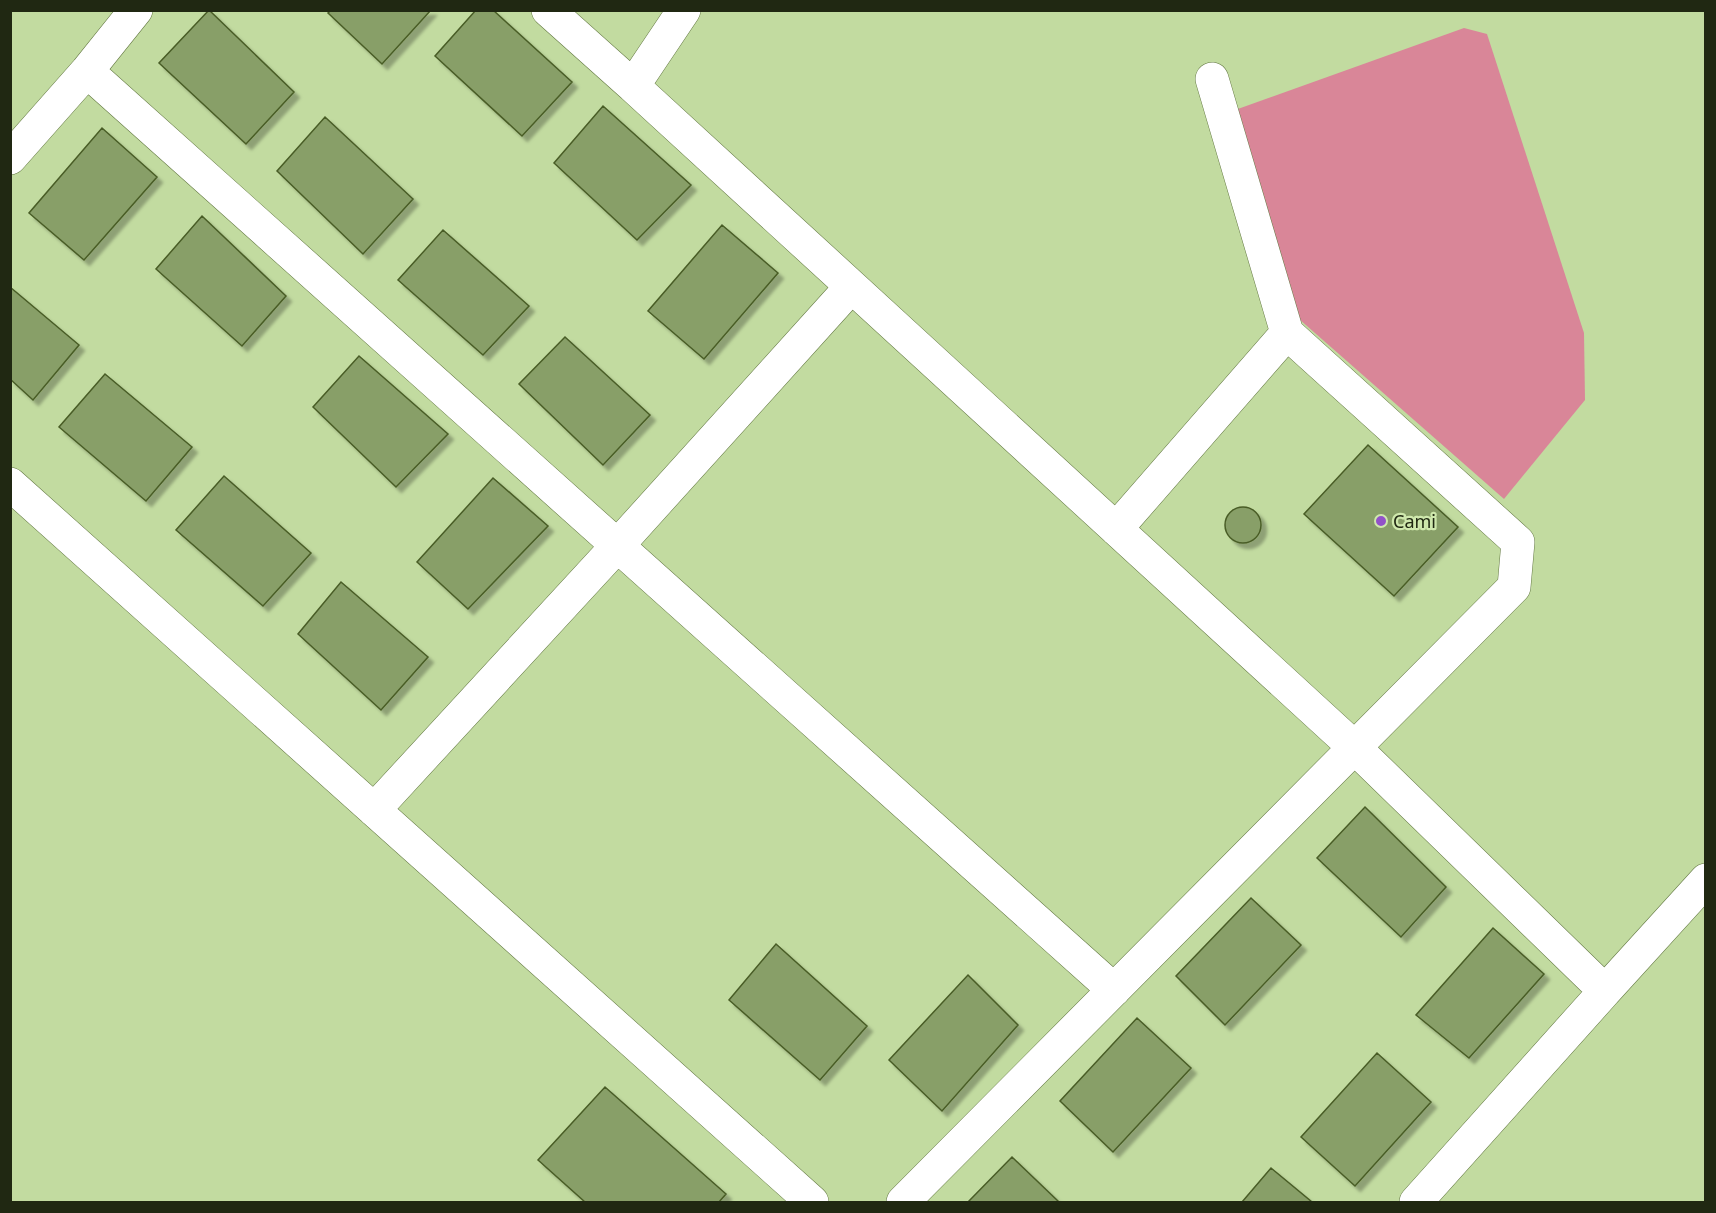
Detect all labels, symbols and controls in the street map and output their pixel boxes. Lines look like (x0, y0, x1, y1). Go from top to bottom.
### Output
place label: Cami (1393, 509, 1436, 533)
marker: Cami (1374, 514, 1388, 528)

